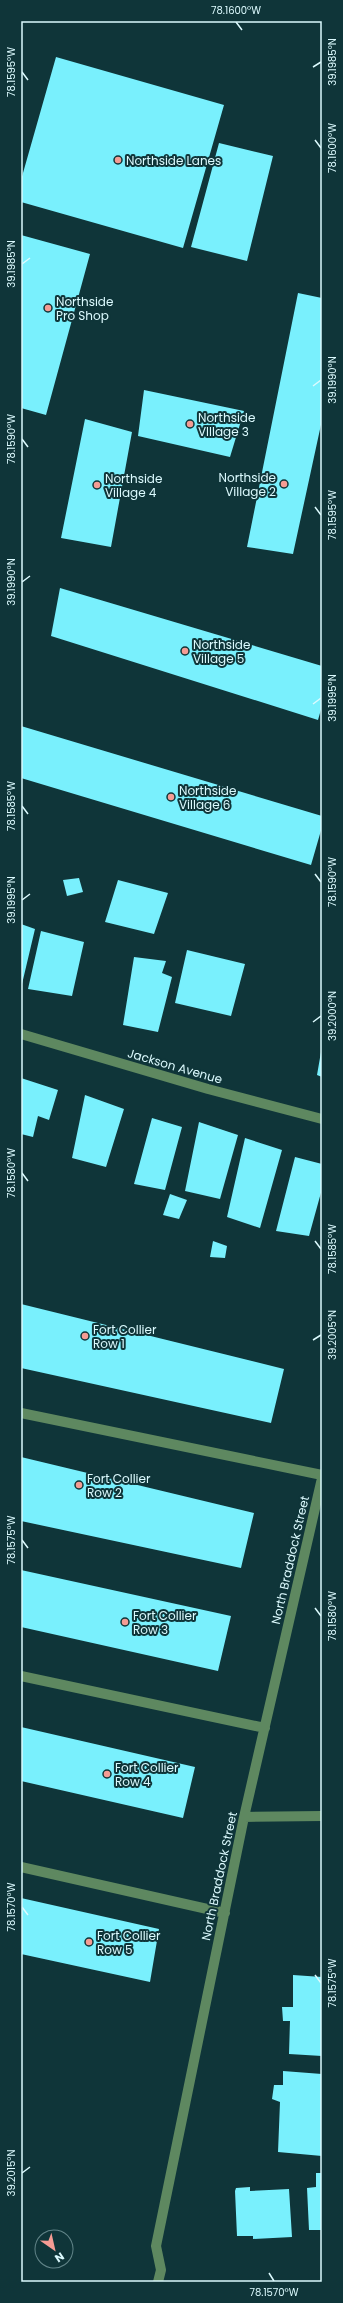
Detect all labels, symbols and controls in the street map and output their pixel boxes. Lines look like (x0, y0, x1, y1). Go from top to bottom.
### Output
text: 78.1600°W (211, 3, 261, 18)
text: 39.1985°N (325, 38, 340, 86)
text: 78.1595°W (4, 47, 19, 97)
text: 78.1600°W (325, 123, 340, 173)
place label: Northside Lanes (126, 152, 221, 169)
marker: Northside Lanes (113, 155, 123, 165)
text: 39.1985°N (4, 240, 19, 288)
place label: Northside Pro Shop (56, 293, 113, 324)
marker: Northside Pro Shop (43, 303, 53, 313)
text: 39.1990°N (325, 356, 340, 404)
place label: Northside VIllage 3 (198, 409, 255, 440)
text: 78.1590°W (4, 414, 19, 464)
marker: Northside VIllage 3 (185, 419, 195, 429)
place label: Northside Village 2 (219, 469, 276, 500)
place label: Northside Village 4 (105, 470, 162, 501)
marker: Northside Village 2 (279, 479, 289, 489)
marker: Northside Village 4 (92, 480, 102, 490)
text: 78.1595°W (325, 490, 340, 540)
text: 39.1990°N (4, 558, 19, 606)
place label: Northside Village 5 (193, 636, 250, 667)
marker: Northside Village 5 (180, 646, 190, 656)
text: 39.1995°N (325, 674, 340, 722)
text: 78.1585°W (4, 781, 19, 831)
place label: Northside Village 6 (179, 782, 236, 813)
marker: Northside Village 6 (166, 792, 176, 802)
text: 78.1590°W (325, 857, 340, 907)
text: 39.1995°N (4, 876, 19, 924)
text: 39.2000°N (325, 991, 340, 1041)
street label: Jackson Avenue (126, 1044, 224, 1088)
text: 78.1580°W (4, 1148, 19, 1198)
text: 78.1585°W (325, 1224, 340, 1274)
text: 39.2005°N (325, 1310, 340, 1360)
place label: Fort Collier Row 1 (93, 1321, 157, 1352)
marker: Fort Collier Row 1 (80, 1331, 90, 1341)
place label: Fort Collier Row 2 (87, 1470, 151, 1501)
marker: Fort Collier Row 2 (74, 1480, 84, 1490)
street label: North Braddock Street (267, 1494, 313, 1626)
text: 78.1575°W (4, 1515, 19, 1564)
text: 78.1580°W (325, 1591, 340, 1641)
place label: Fort Collier Row 3 (133, 1607, 197, 1638)
marker: Fort Collier Row 3 (120, 1617, 130, 1627)
place label: Fort Collier Row 4 (115, 1759, 179, 1790)
marker: Fort Collier Row 4 (102, 1769, 112, 1779)
street label: North Braddock Street (197, 1810, 241, 1942)
text: 78.1570°W (4, 1882, 19, 1931)
place label: Fort Collier Row 5 (97, 1927, 161, 1958)
marker: Fort Collier Row 5 (84, 1937, 94, 1947)
text: 78.1575°W (325, 1958, 340, 2007)
text: 39.2015°N (4, 2150, 19, 2196)
north arrow (34, 2229, 74, 2269)
text: N (52, 2248, 67, 2266)
text: 78.1570°W (250, 2285, 299, 2300)

